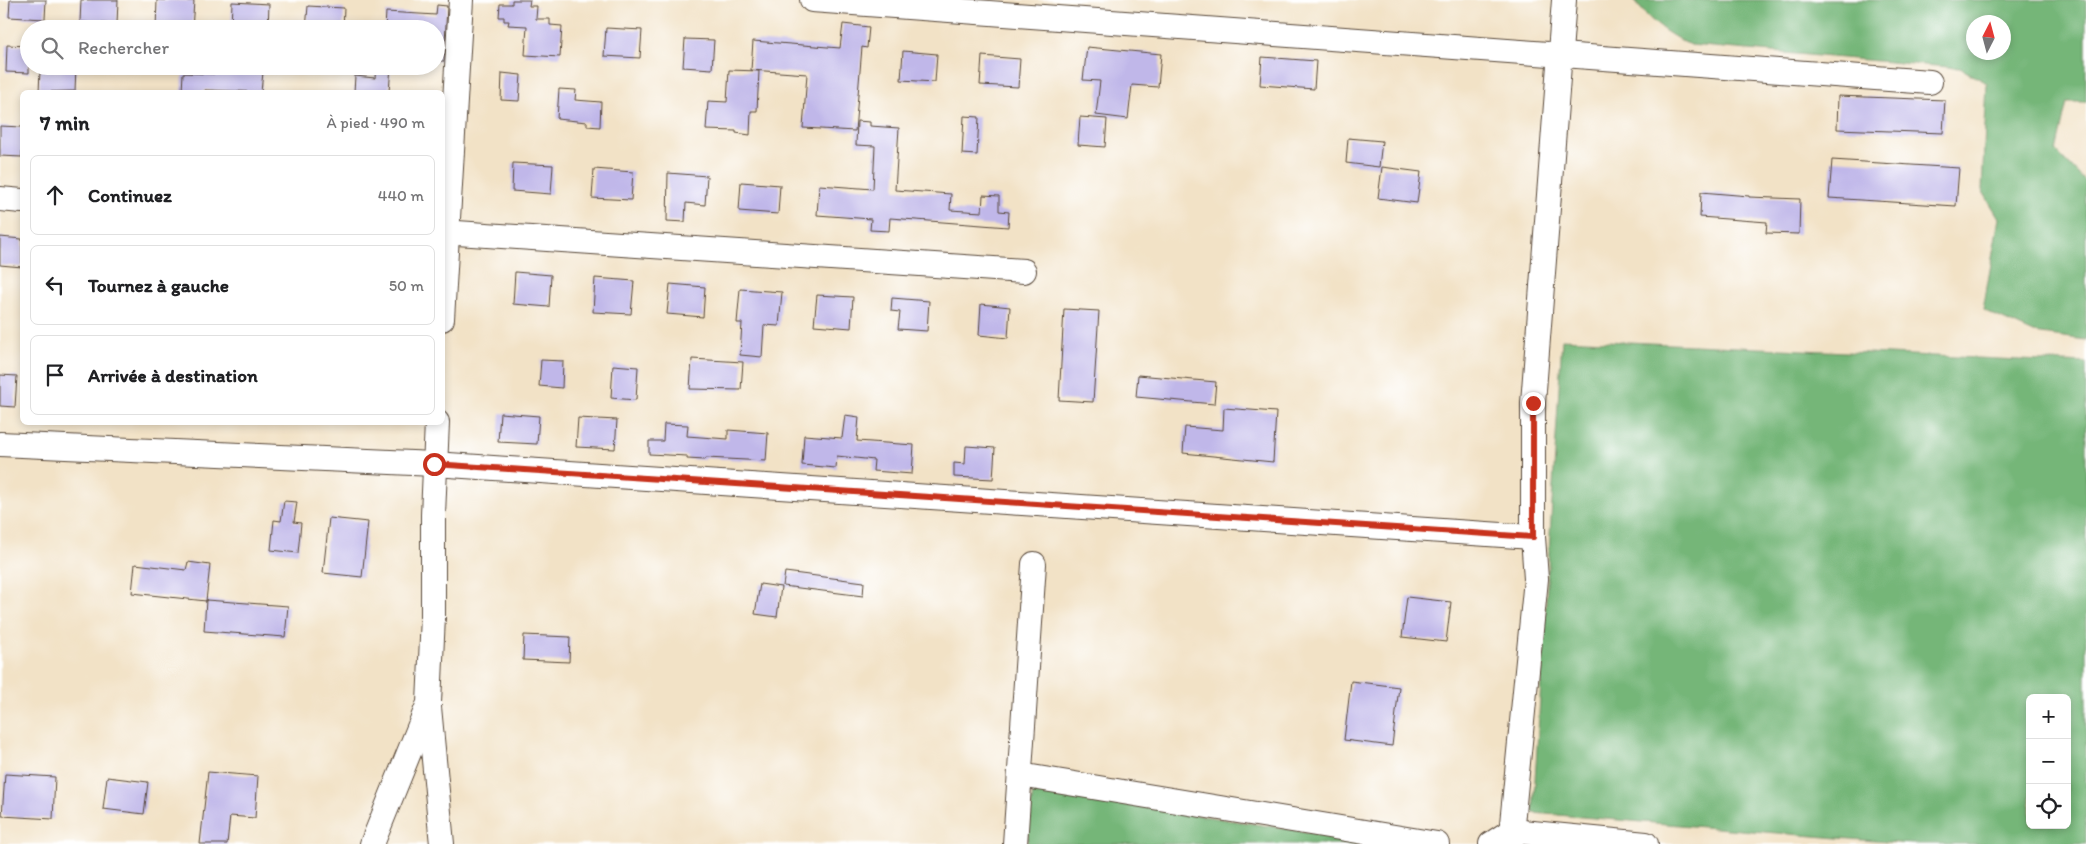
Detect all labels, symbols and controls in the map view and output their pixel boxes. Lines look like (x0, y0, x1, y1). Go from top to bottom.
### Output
north arrow (1966, 15, 2011, 60)
search box (20, 20, 445, 75)
icon: search (38, 34, 66, 62)
text: Rechercher (78, 36, 169, 59)
text: 7 min (40, 110, 89, 135)
text: À pied · 490 m (327, 113, 425, 132)
icon: ahead (41, 181, 69, 209)
text: Continuez (88, 184, 172, 207)
text: 440 m (378, 186, 424, 205)
icon: left (41, 271, 69, 299)
text: Tournez à gauche (88, 274, 229, 297)
text: 50 m (389, 276, 424, 295)
icon: arrive (41, 361, 69, 389)
text: Arrivée à destination (88, 364, 258, 387)
route end (1522, 392, 1545, 415)
route start (423, 453, 446, 476)
map controls (2026, 694, 2071, 829)
button: + (2026, 694, 2071, 739)
button: − (2026, 739, 2071, 784)
button: locate (2026, 784, 2071, 829)

